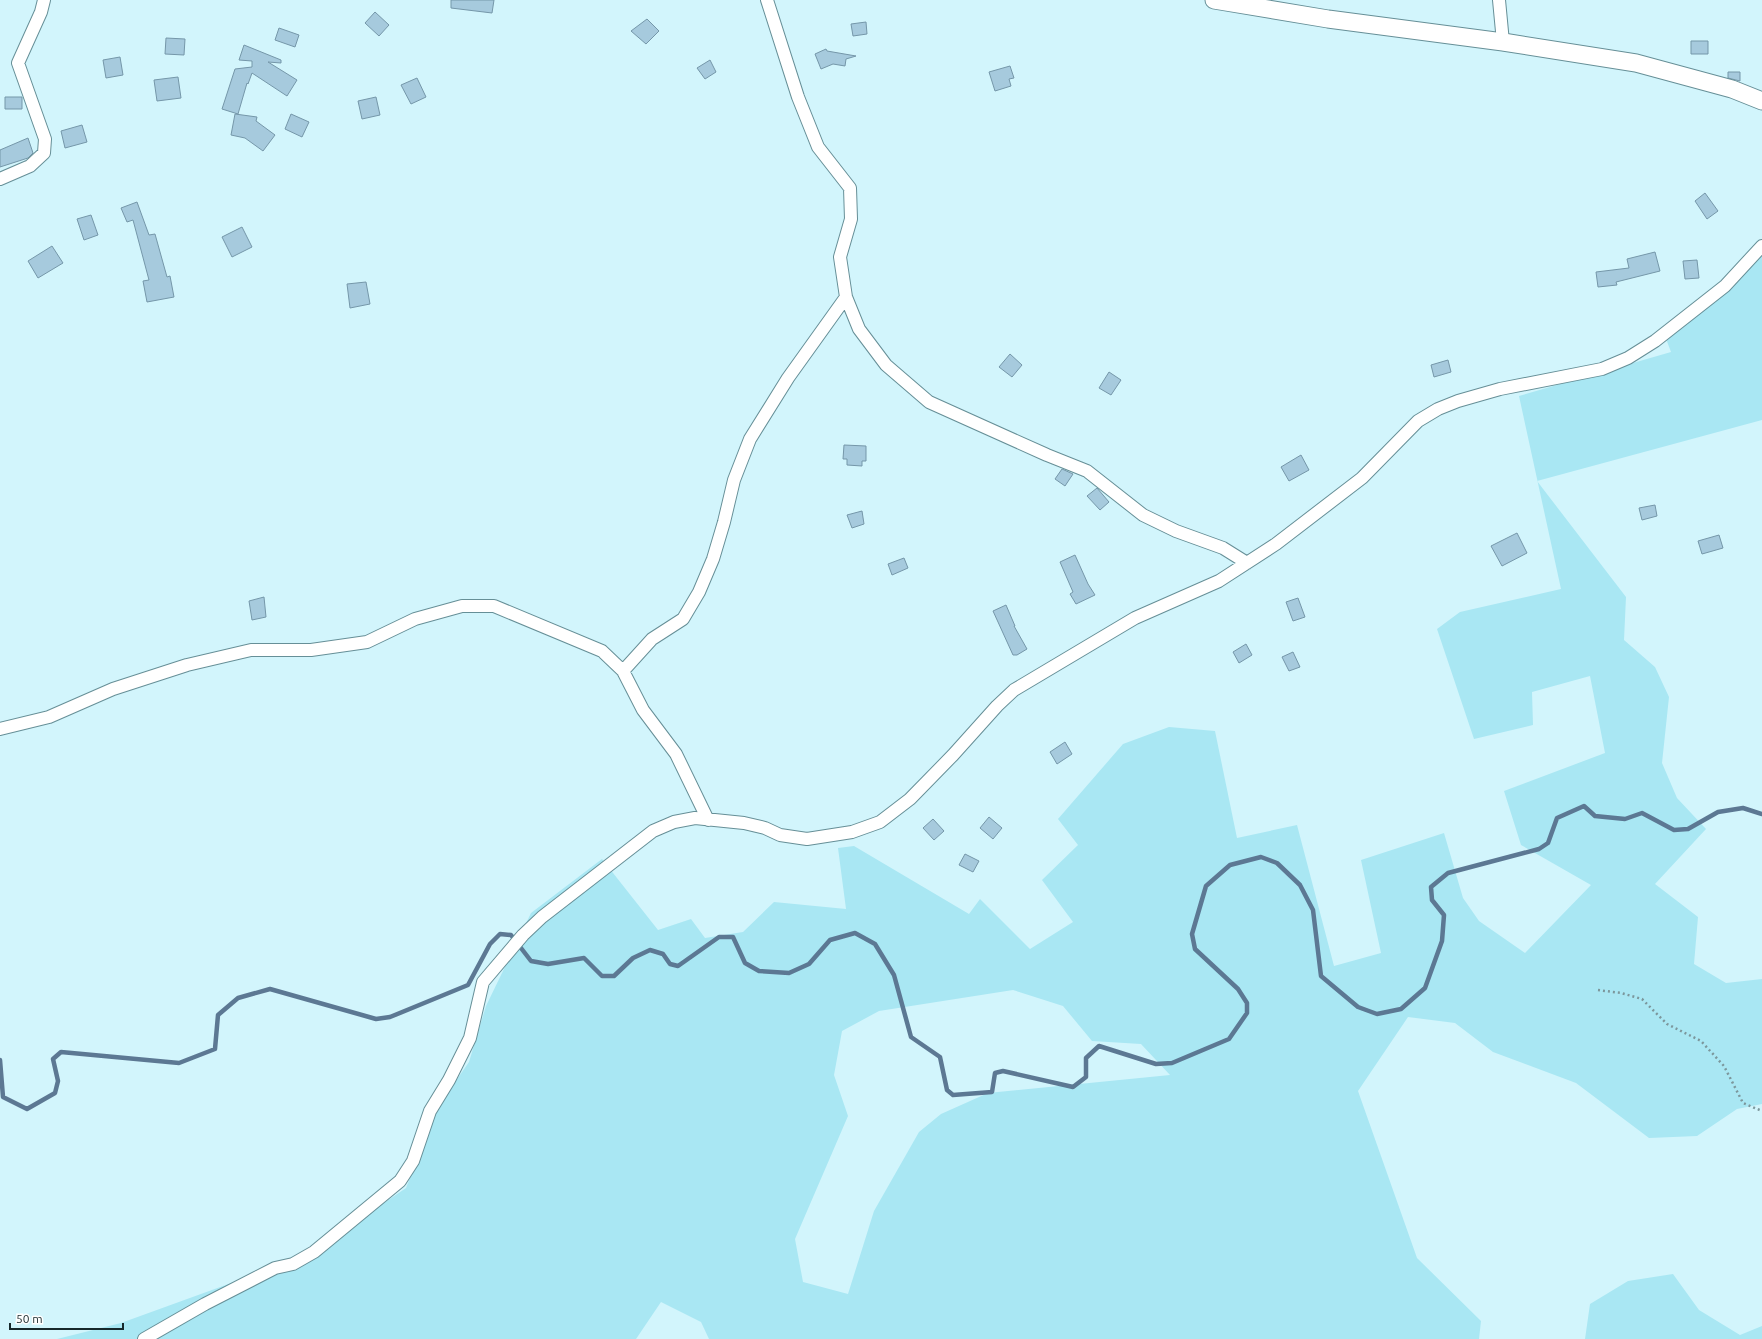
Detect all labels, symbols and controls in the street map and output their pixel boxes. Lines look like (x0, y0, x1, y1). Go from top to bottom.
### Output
scale bar (10, 1305, 123, 1331)
text: 50 m (16, 1312, 43, 1325)

